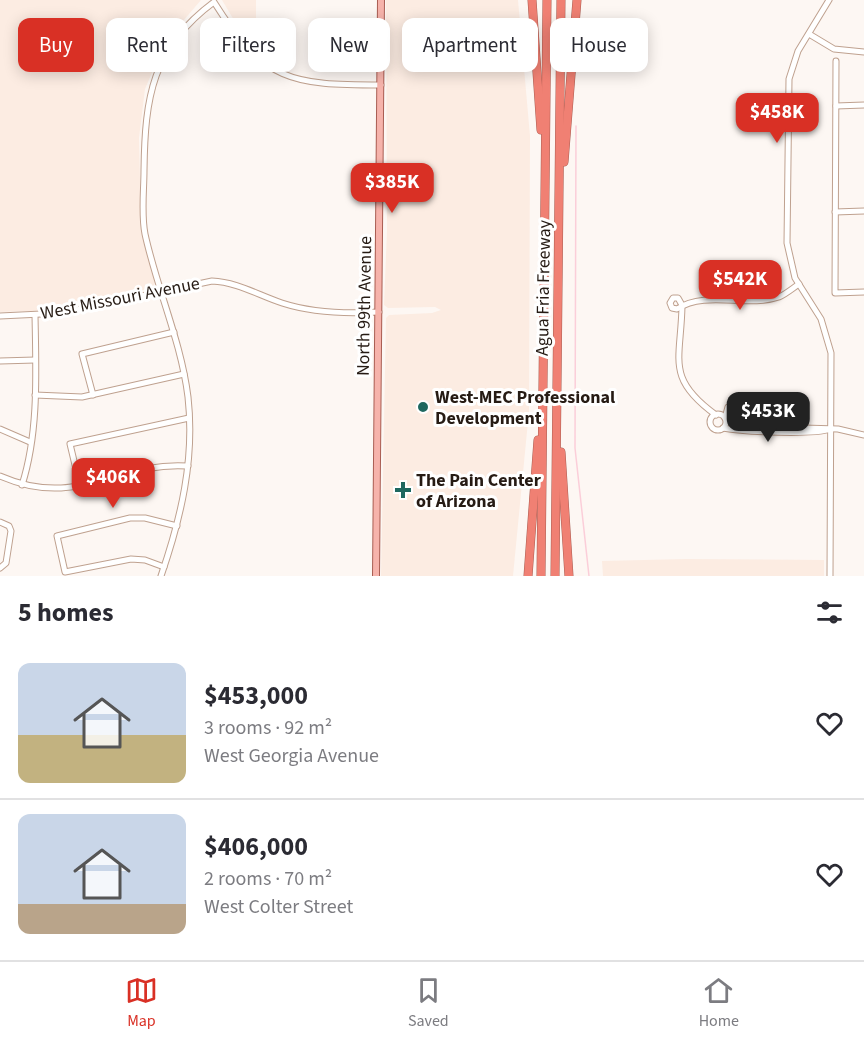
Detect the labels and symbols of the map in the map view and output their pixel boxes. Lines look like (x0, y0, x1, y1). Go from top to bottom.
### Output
pin: $458K (735, 93, 819, 144)
pin: $385K (350, 163, 434, 214)
street label: Agua Fria Freeway (530, 219, 557, 356)
street label: North 99th Avenue (351, 236, 378, 376)
pin: $542K (698, 260, 782, 311)
street label: West Missouri Avenue (38, 271, 202, 326)
place label: West-MEC Professional Development (435, 385, 615, 431)
pin: $453K (726, 392, 810, 443)
marker: West-MEC Professional Development (416, 400, 430, 414)
pin: $406K (71, 458, 155, 509)
place label: The Pain Center of Arizona (416, 468, 542, 514)
marker: The Pain Center of Arizona (394, 481, 412, 499)

